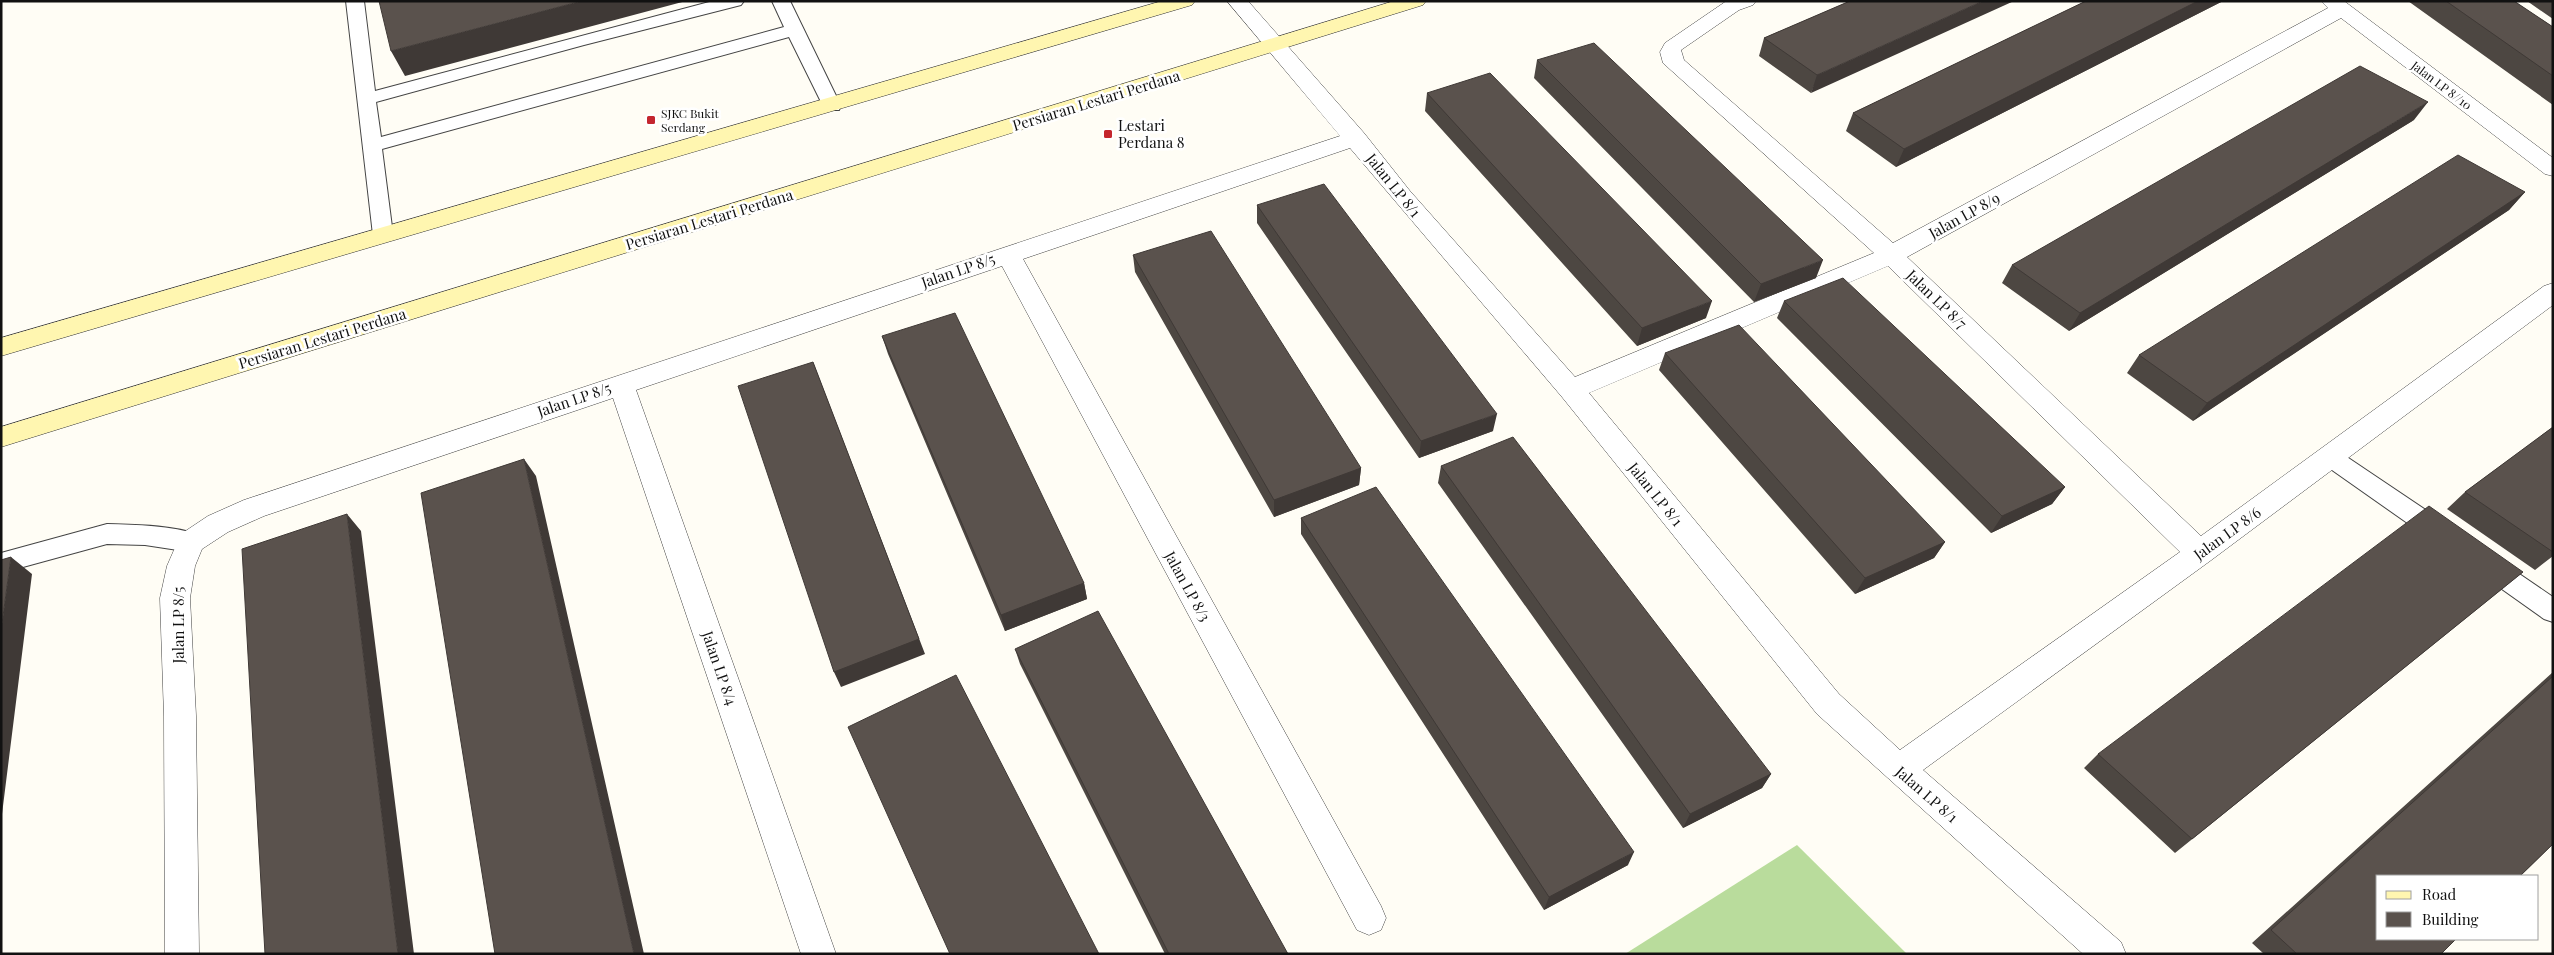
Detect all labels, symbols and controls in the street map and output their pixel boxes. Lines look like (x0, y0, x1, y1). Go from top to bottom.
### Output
street label: Jalan LP 8//10 (2408, 56, 2475, 113)
street label: Persiaran Lestari Perdana (1010, 65, 1183, 135)
place label: SJKC Bukit Serdang (661, 105, 719, 135)
marker: SJKC Bukit Serdang (645, 114, 657, 126)
place label: Lestari Perdana 8 (1118, 115, 1185, 152)
marker: Lestari Perdana 8 (1102, 128, 1114, 140)
street label: Jalan LP 8/1 (1362, 148, 1426, 221)
street label: Persiaran Lestari Perdana (623, 184, 796, 254)
street label: Jalan LP 8/9 (1924, 187, 2003, 243)
street label: Jalan LP 8/5 (918, 248, 998, 292)
street label: Jalan LP 8/7 (1902, 264, 1972, 333)
street label: Persiaran Lestari Perdana (236, 303, 409, 373)
street label: Jalan LP 8/5 (534, 377, 614, 421)
street label: Jalan LP 8/1 (1624, 457, 1688, 530)
street label: Jalan LP 8/6 (2189, 502, 2265, 565)
street label: Jalan LP 8/3 (1160, 546, 1216, 625)
street label: Jalan LP 8/5 (168, 587, 188, 664)
street label: Jalan LP 8/4 (698, 627, 742, 708)
street label: Jalan LP 8/1 (1891, 761, 1963, 827)
legend (2376, 875, 2539, 940)
text: Road (2422, 884, 2456, 904)
text: Building (2422, 909, 2479, 929)

